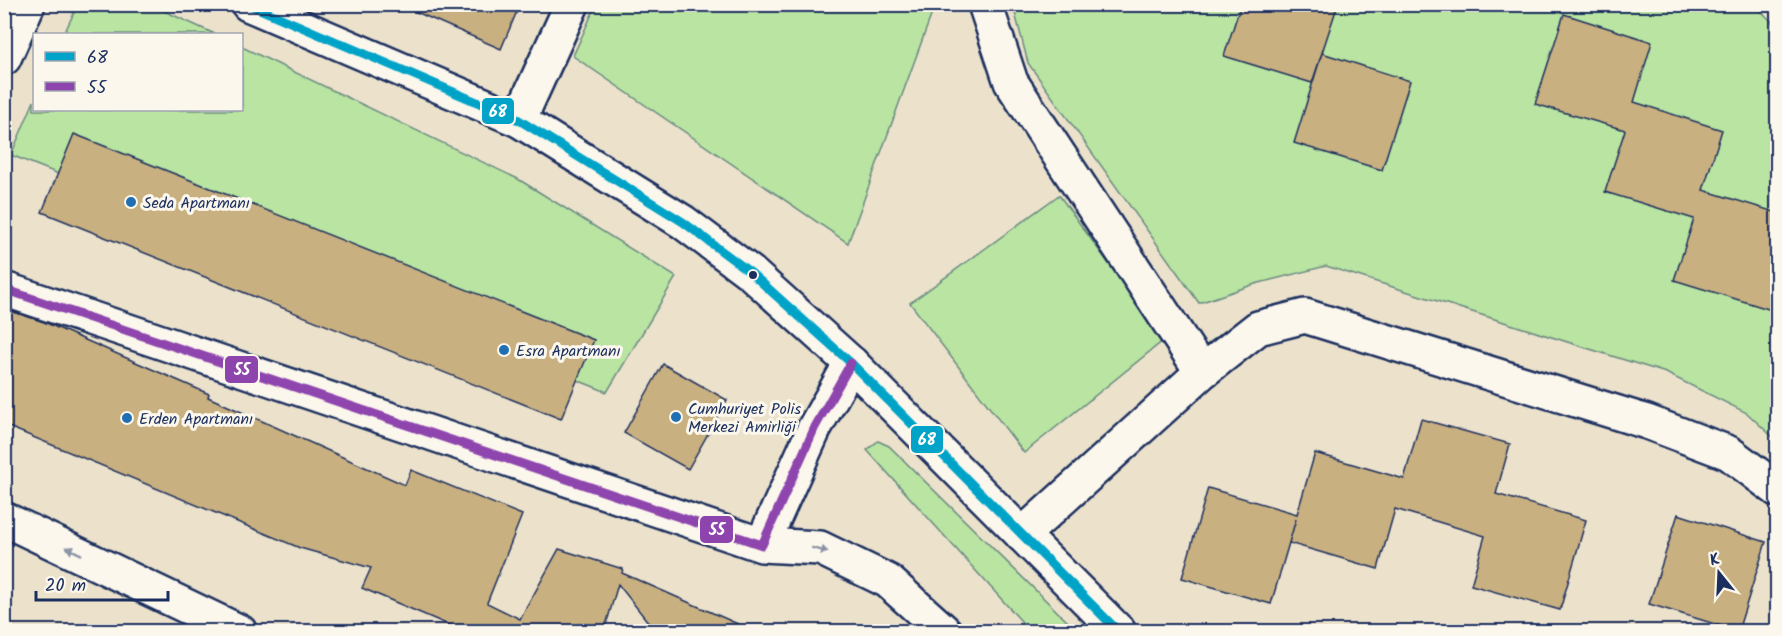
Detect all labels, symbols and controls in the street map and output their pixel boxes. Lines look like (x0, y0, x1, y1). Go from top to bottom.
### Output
legend (33, 33, 243, 111)
text: 68 (87, 44, 108, 73)
text: 55 (87, 74, 108, 103)
line badge: 68 (481, 97, 515, 125)
text: 68 (489, 100, 508, 125)
place label: Seda Apartmanı (143, 191, 250, 216)
marker: Seda Apartmanı (124, 195, 138, 209)
unlabelled marker (747, 269, 759, 281)
place label: Esra Apartmanı (516, 339, 621, 364)
marker: Esra Apartmanı (497, 343, 511, 357)
line badge: 55 (224, 355, 259, 384)
text: 55 (233, 358, 252, 383)
place label: Cumhuriyet Polis Merkezi Amirliği (688, 397, 801, 440)
place label: Erden Apartmanı (139, 407, 253, 432)
marker: Cumhuriyet Polis Merkezi Amirliği (669, 410, 683, 424)
marker: Erden Apartmanı (120, 411, 134, 425)
line badge: 68 (910, 425, 944, 454)
text: 68 (918, 428, 937, 453)
line badge: 55 (699, 515, 734, 544)
text: 55 (708, 518, 727, 543)
north arrow (1689, 543, 1749, 603)
one-way arrow (65, 546, 82, 555)
one-way arrow (811, 546, 829, 555)
text: K (1706, 547, 1724, 574)
scale bar (36, 564, 168, 602)
text: 20 m (45, 572, 86, 601)

